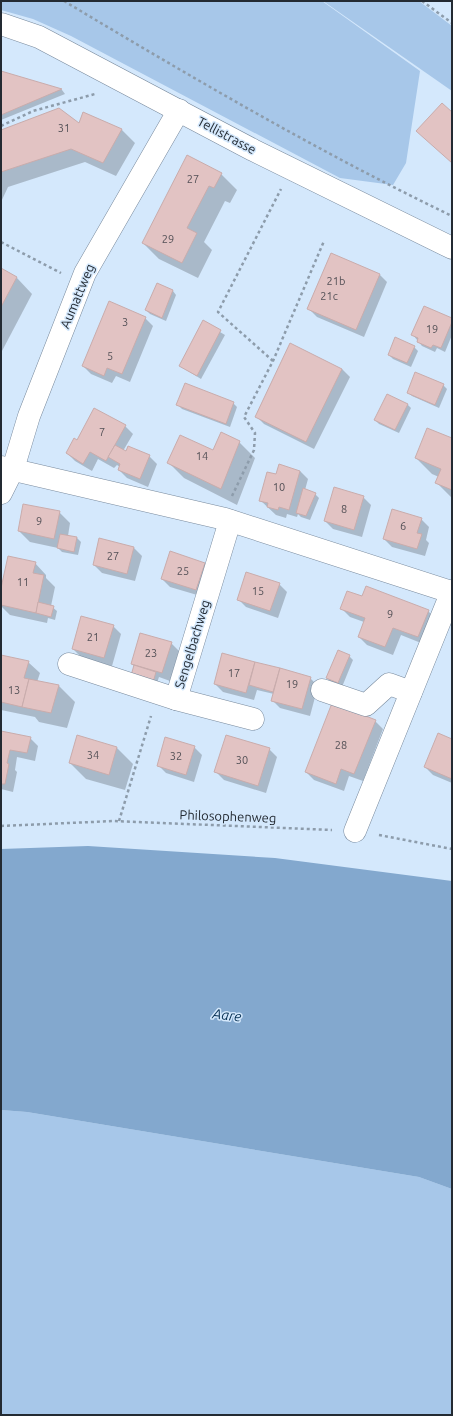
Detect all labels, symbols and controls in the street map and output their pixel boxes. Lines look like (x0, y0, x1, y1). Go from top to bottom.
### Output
street label: Tellistrasse (195, 114, 259, 156)
house number: 31 (58, 122, 70, 134)
house number: 27 (187, 173, 199, 185)
house number: 29 (162, 233, 174, 245)
street label: Aumattweg (57, 262, 97, 330)
house number: 21b (327, 275, 345, 287)
house number: 21c (320, 290, 338, 302)
house number: 3 (122, 316, 128, 328)
house number: 19 (426, 323, 438, 335)
house number: 5 (107, 350, 113, 362)
house number: 7 (99, 426, 105, 438)
house number: 14 (196, 450, 208, 462)
house number: 10 (273, 481, 285, 493)
house number: 8 (341, 503, 347, 515)
house number: 9 (36, 515, 42, 527)
house number: 6 (400, 520, 406, 532)
house number: 27 (107, 550, 119, 562)
house number: 25 (177, 565, 189, 577)
house number: 11 (17, 576, 29, 588)
house number: 15 (252, 585, 264, 597)
street label: Sengelbachweg (172, 598, 212, 690)
house number: 9 (387, 608, 393, 620)
house number: 21 (87, 631, 99, 643)
house number: 23 (145, 647, 157, 659)
house number: 17 (228, 667, 240, 679)
house number: 19 (286, 678, 298, 690)
house number: 13 (8, 684, 20, 696)
house number: 28 (335, 739, 347, 751)
house number: 34 (87, 749, 99, 761)
house number: 32 (170, 750, 182, 762)
house number: 30 (236, 754, 248, 766)
street label: Philosophenweg (179, 807, 277, 825)
water label: Aare (211, 1005, 242, 1025)

